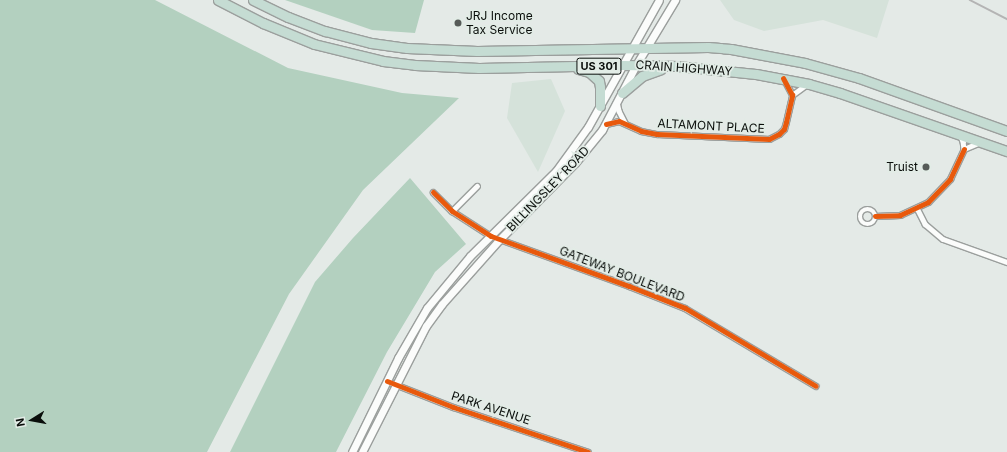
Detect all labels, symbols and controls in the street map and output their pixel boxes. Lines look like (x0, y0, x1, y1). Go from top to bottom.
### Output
place label: JRJ Income Tax Service (466, 9, 533, 37)
marker: JRJ Income Tax Service (453, 18, 463, 28)
road number: US 301 (576, 57, 622, 75)
street label: CRAIN HIGHWAY (635, 57, 733, 79)
street label: ALTAMONT PLACE (657, 116, 765, 136)
street label: BILLINGSLEY ROAD (504, 144, 592, 234)
place label: Truist (886, 160, 918, 174)
marker: Truist (921, 162, 931, 172)
street label: GATEWAY BOULEVARD (557, 243, 687, 305)
street label: PARK AVENUE (450, 388, 532, 428)
north arrow (12, 400, 52, 440)
text: N (13, 417, 28, 428)

